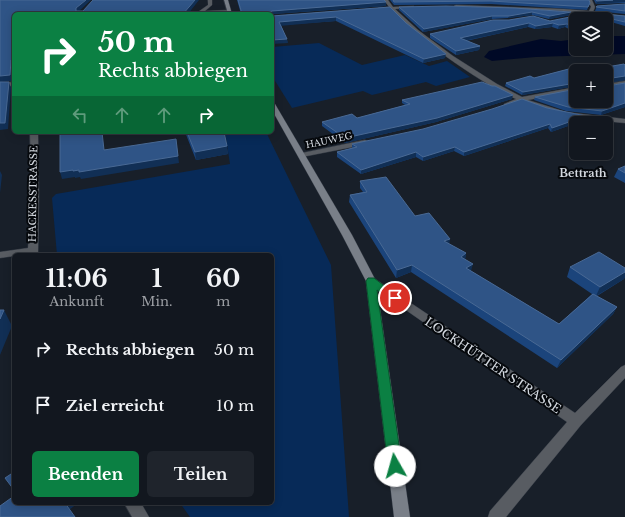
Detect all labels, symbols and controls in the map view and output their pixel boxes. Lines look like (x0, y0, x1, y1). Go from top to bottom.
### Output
map controls (569, 12, 613, 160)
button: layers (569, 12, 613, 56)
text: 50 m (98, 25, 174, 60)
icon: right (32, 28, 84, 80)
text: Rechts abbiegen (98, 60, 248, 82)
button: + (569, 64, 613, 108)
icon: left (69, 104, 91, 126)
icon: ahead (111, 104, 133, 126)
icon: ahead (153, 104, 175, 126)
icon: right (195, 104, 217, 126)
button: − (569, 116, 613, 160)
street label: HAUWEG (305, 130, 354, 150)
street label: HACKESSTRASSE (26, 146, 40, 242)
district label: Bettrath (559, 166, 607, 180)
text: 11:06 (46, 264, 108, 293)
text: 1 (152, 264, 162, 293)
text: 60 (206, 264, 240, 293)
pin (378, 281, 412, 315)
icon: arrive (384, 287, 406, 309)
text: Ankunft (49, 293, 104, 310)
text: Min. (141, 293, 172, 310)
text: m (216, 293, 230, 310)
street label: LOCKHÜTTER STRASSE (422, 312, 565, 416)
icon: right (32, 338, 54, 360)
text: Rechts abbiegen (66, 340, 195, 359)
text: 50 m (214, 340, 254, 359)
icon: arrive (32, 394, 54, 416)
text: Ziel erreicht (66, 396, 164, 415)
text: 10 m (216, 396, 254, 415)
position arrow (374, 445, 416, 487)
button: Beenden (32, 451, 139, 497)
button: Teilen (147, 451, 254, 497)

